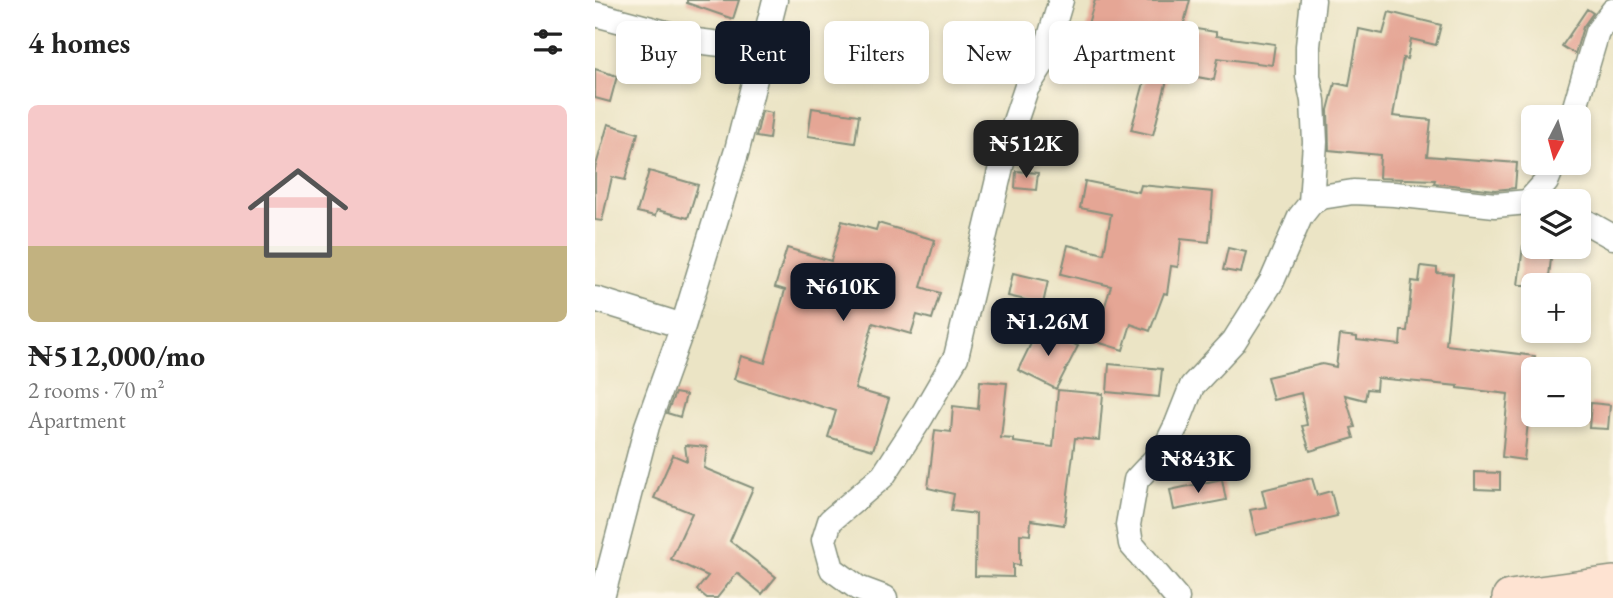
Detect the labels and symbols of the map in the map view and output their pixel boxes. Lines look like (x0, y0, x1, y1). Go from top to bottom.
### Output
north arrow (1521, 105, 1591, 175)
pin: ₦512K (977, 120, 1075, 180)
pin: ₦610K (794, 264, 892, 323)
pin: ₦1.26M (991, 298, 1105, 358)
pin: ₦843K (1149, 435, 1247, 495)

